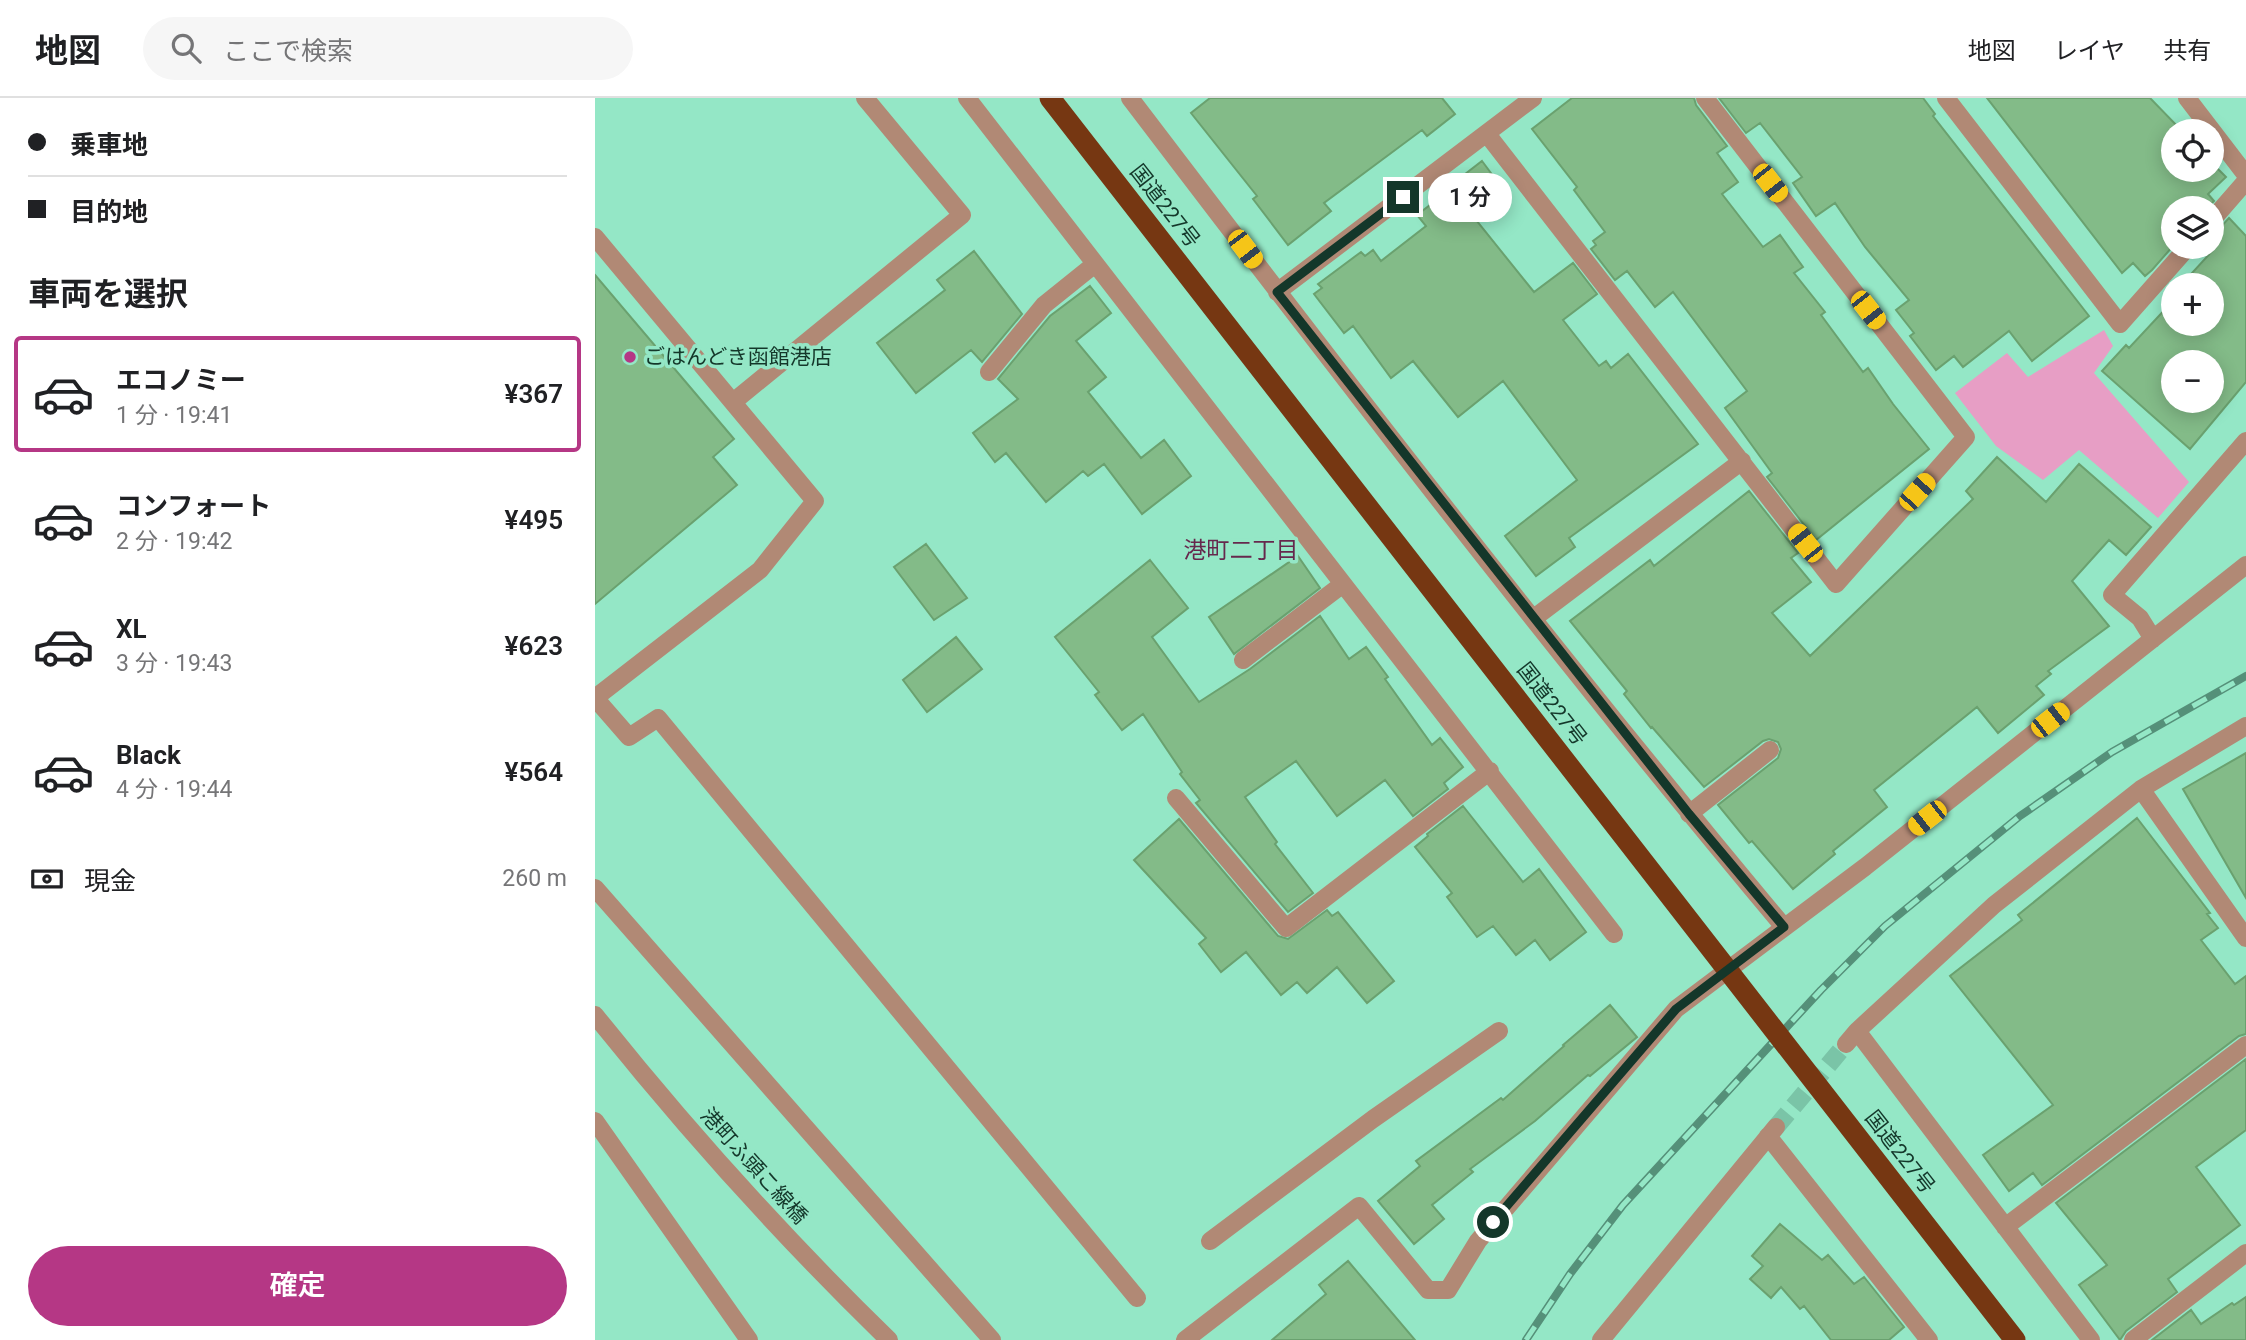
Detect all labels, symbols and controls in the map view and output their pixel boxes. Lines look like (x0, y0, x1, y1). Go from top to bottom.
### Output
search box (143, 17, 633, 80)
icon: search (167, 29, 205, 67)
text: 地図 (35, 31, 101, 70)
text: ここで検索 (223, 36, 353, 66)
text: 地図 (1968, 37, 2016, 65)
text: レイヤ (2054, 37, 2125, 65)
text: 共有 (2163, 37, 2211, 65)
map controls (2161, 119, 2224, 413)
button: locate (2161, 119, 2224, 182)
text: 乗車地 (70, 130, 148, 160)
street label: 国道227号 (1125, 160, 1205, 252)
car (1749, 160, 1792, 206)
callout: 1 分 (1427, 172, 1512, 222)
route end (1387, 181, 1419, 213)
text: 1 分 (1449, 184, 1491, 211)
button: layers (2161, 196, 2224, 259)
text: 目的地 (70, 197, 148, 227)
car (1224, 226, 1267, 272)
button: + (2161, 273, 2224, 336)
text: 車両を選択 (28, 275, 188, 313)
car (1847, 287, 1890, 333)
place label: ごはんどき函館港店 (644, 345, 832, 369)
marker: ごはんどき函館港店 (622, 349, 638, 365)
button: − (2161, 350, 2224, 413)
icon: car (32, 363, 95, 426)
text: エコノミー (116, 365, 246, 395)
text: ¥367 (505, 379, 563, 409)
text: 1 分 · 19:41 (116, 402, 232, 429)
car (1896, 469, 1939, 515)
icon: car (32, 489, 95, 552)
text: コンフォート (116, 491, 271, 521)
text: ¥495 (505, 505, 563, 535)
car (1784, 520, 1827, 566)
text: 2 分 · 19:42 (116, 528, 232, 555)
district label: 港町二丁目 (1184, 537, 1299, 564)
text: XL (116, 614, 147, 644)
icon: car (32, 615, 95, 678)
text: ¥623 (505, 631, 563, 661)
text: 3 分 · 19:43 (116, 650, 232, 677)
street label: 国道227号 (1512, 658, 1592, 750)
car (2027, 699, 2074, 741)
text: Black (116, 740, 181, 770)
icon: car (32, 741, 95, 804)
text: ¥564 (505, 757, 563, 787)
text: 4 分 · 19:44 (116, 776, 232, 803)
car (1904, 797, 1951, 839)
icon: cash (28, 860, 66, 898)
text: 260 m (502, 865, 567, 892)
text: 現金 (84, 866, 136, 896)
street label: 港町ふ頭こ線橋 (696, 1103, 812, 1229)
street label: 国道227号 (1860, 1106, 1940, 1198)
route start (1477, 1206, 1509, 1238)
button: 確定 (28, 1246, 567, 1326)

